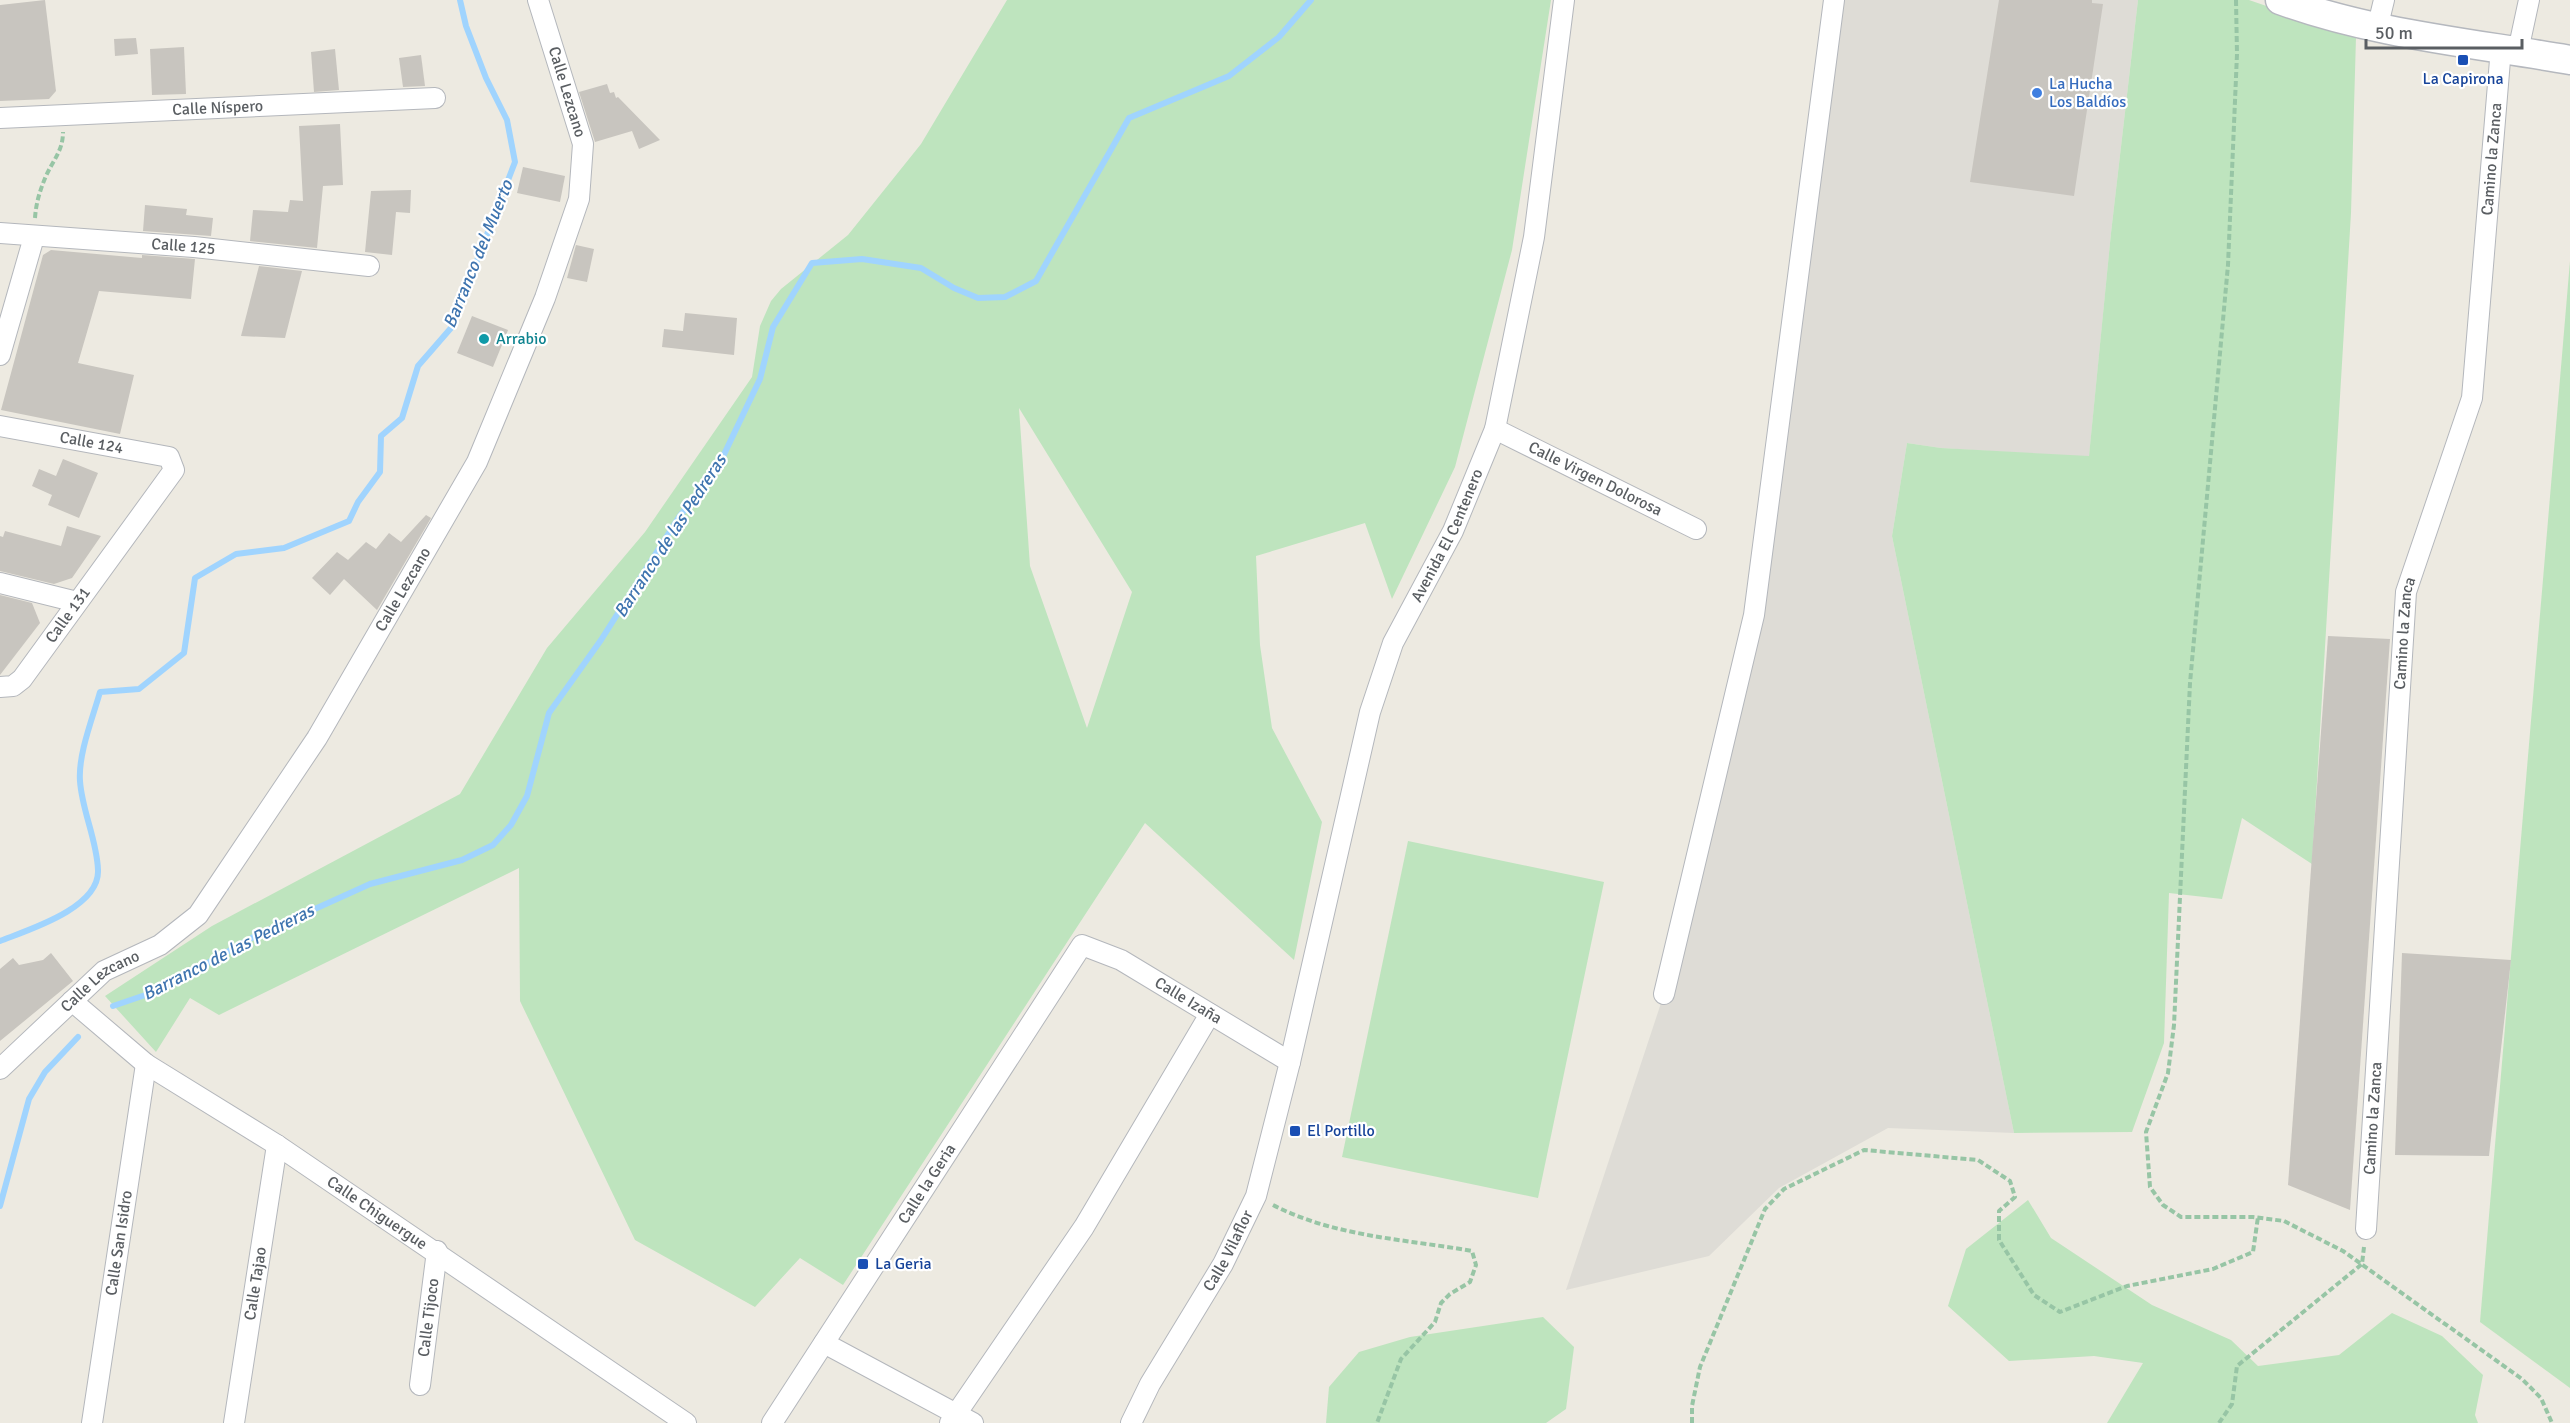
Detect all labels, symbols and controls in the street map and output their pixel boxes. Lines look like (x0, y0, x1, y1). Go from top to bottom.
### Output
scale bar (2366, 12, 2522, 50)
text: 50 m (2375, 22, 2413, 44)
street label: Calle Lezcano (544, 44, 590, 140)
marker: La Capirona (2456, 53, 2470, 67)
place label: La Capirona (2422, 69, 2504, 89)
place label: La Hucha Los Baldíos (2049, 74, 2126, 112)
marker: La Hucha Los Baldíos (2030, 86, 2044, 100)
street label: Calle Níspero (172, 96, 264, 120)
street label: Camino la Zanca (2477, 102, 2506, 216)
water label: Barranco del Muerto (438, 175, 518, 331)
street label: Calle 125 (151, 234, 217, 259)
place label: Arrabio (496, 329, 547, 349)
marker: Arrabio (477, 332, 491, 346)
street label: Calle 124 (58, 427, 125, 458)
street label: Calle Virgen Dolorosa (1525, 437, 1666, 521)
water label: Barranco de las Pedreras (609, 449, 732, 622)
street label: Avenida El Centenero (1407, 466, 1487, 606)
street label: Calle Lezcano (371, 544, 435, 635)
street label: Camino la Zanca (2390, 574, 2420, 690)
street label: Calle 131 (41, 583, 95, 647)
water label: Barranco de las Pedreras (139, 898, 319, 1005)
street label: Calle Lezcano (56, 946, 143, 1017)
street label: Calle Izaña (1151, 973, 1226, 1029)
street label: Camino la Zanca (2359, 1061, 2386, 1175)
place label: El Portillo (1307, 1121, 1375, 1141)
marker: El Portillo (1288, 1124, 1302, 1138)
street label: Calle la Geria (894, 1140, 960, 1228)
street label: Calle Chiguergue (323, 1172, 431, 1254)
street label: Calle San Isidro (101, 1189, 137, 1297)
street label: Calle Vilaflor (1199, 1207, 1258, 1295)
street label: Calle Tajao (240, 1246, 271, 1322)
place label: La Geria (875, 1254, 932, 1274)
marker: La Geria (856, 1257, 870, 1271)
street label: Calle Tijoco (414, 1277, 443, 1358)

